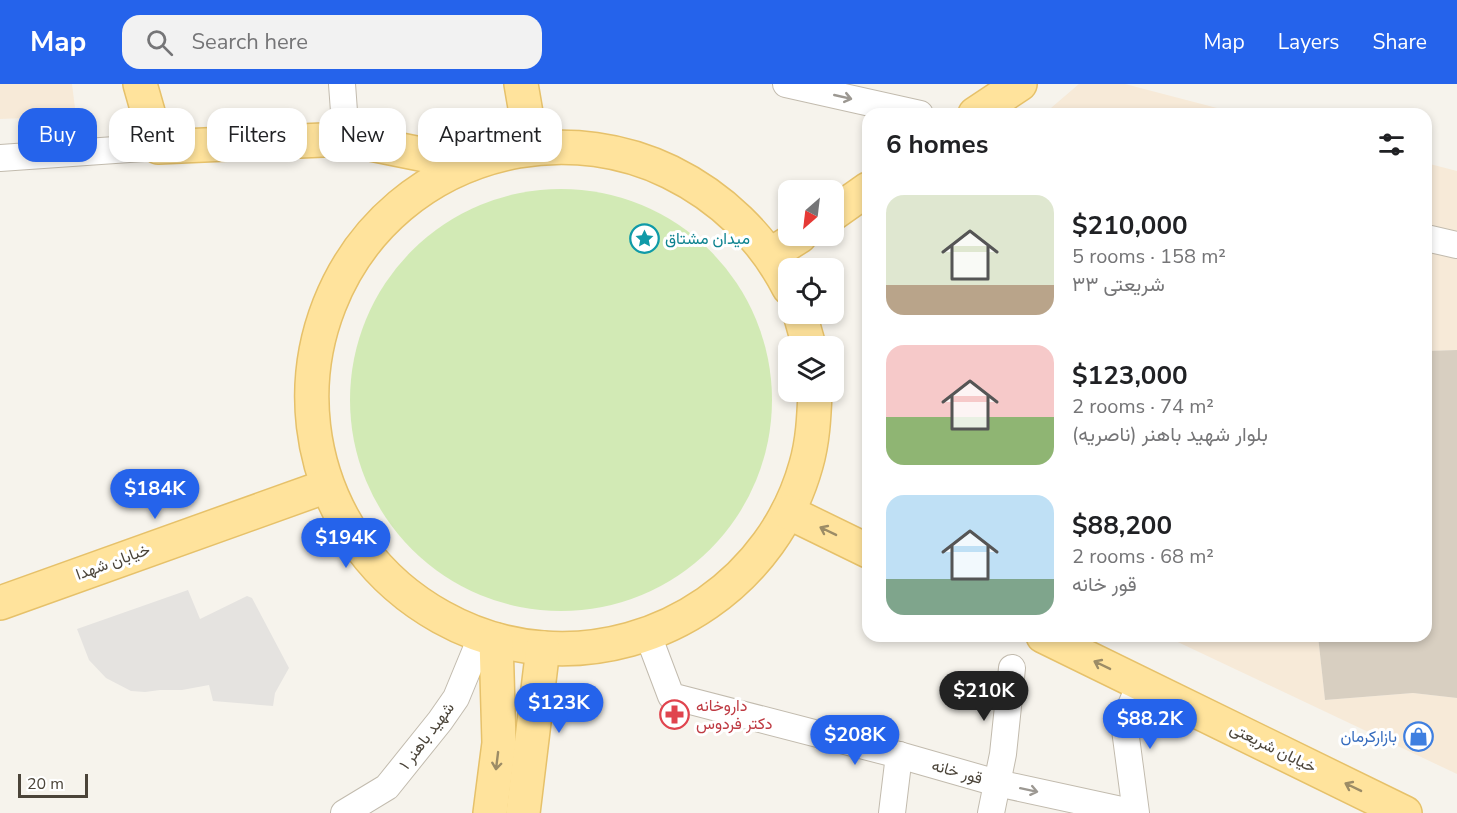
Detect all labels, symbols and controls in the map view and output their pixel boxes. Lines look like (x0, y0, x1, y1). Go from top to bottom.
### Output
search box (122, 15, 542, 69)
text: Map (30, 23, 86, 61)
icon: search (143, 26, 176, 59)
text: Search here (191, 27, 308, 57)
text: Map (1203, 28, 1245, 56)
text: Layers (1278, 28, 1339, 56)
text: Share (1372, 28, 1427, 56)
one-way arrow (833, 91, 852, 103)
chip: Buy (18, 108, 97, 162)
chip: Rent (109, 108, 195, 162)
chip: Filters (207, 108, 307, 162)
chip: New (319, 108, 406, 162)
chip: Apartment (418, 108, 562, 162)
text: 6 homes (886, 127, 988, 162)
icon: filters (1375, 128, 1408, 161)
north arrow (778, 180, 844, 246)
map controls (778, 180, 844, 402)
text: $210,000 (1072, 208, 1188, 243)
icon: home (934, 219, 1006, 291)
place icon: ميدان مشتاق (628, 223, 660, 255)
place label: ميدان مشتاق (665, 228, 750, 250)
text: 5 rooms · 158 m² (1072, 243, 1226, 270)
button: locate (778, 258, 844, 324)
text: شریعتی ۳۳ (1072, 271, 1165, 298)
button: layers (778, 336, 844, 402)
text: $123,000 (1072, 358, 1188, 393)
icon: home (934, 369, 1006, 441)
text: 2 rooms · 74 m² (1072, 393, 1214, 420)
text: بلوار شهید باهنر (ناصریه) (1072, 421, 1268, 448)
pin: $184K (113, 469, 197, 520)
text: $184K (124, 475, 186, 502)
text: $88,200 (1072, 508, 1172, 543)
pin: $194K (304, 518, 388, 569)
icon: home (934, 519, 1006, 591)
text: $194K (315, 524, 377, 551)
one-way arrow (820, 525, 838, 537)
street label: خیابان شهدا (73, 538, 153, 586)
text: 2 rooms · 68 m² (1072, 543, 1214, 570)
text: قور خانه (1072, 571, 1137, 598)
one-way arrow (1094, 659, 1112, 670)
pin: $210K (942, 671, 1026, 722)
text: $210K (953, 677, 1015, 704)
pin: $123K (517, 683, 601, 734)
text: $123K (528, 689, 590, 716)
place label: داروخانه دکتر فردوس (696, 695, 773, 735)
street label: شهید باهنر ۱ (394, 698, 460, 774)
pharmacy icon: داروخانه دکتر فردوس (659, 699, 691, 731)
pin: $88.2K (1101, 699, 1199, 750)
text: $88.2K (1117, 705, 1183, 732)
pin: $208K (813, 715, 897, 766)
street label: خیابان شریعتی (1226, 718, 1320, 779)
text: $208K (824, 721, 886, 748)
shop icon: بازارکرمان (1402, 721, 1434, 753)
place label: بازارکرمان (1340, 726, 1397, 748)
one-way arrow (491, 751, 502, 771)
street label: قور خانه (929, 754, 985, 790)
scale bar (18, 771, 88, 798)
text: 20 m (27, 773, 64, 795)
one-way arrow (1344, 781, 1362, 793)
one-way arrow (1019, 785, 1039, 796)

